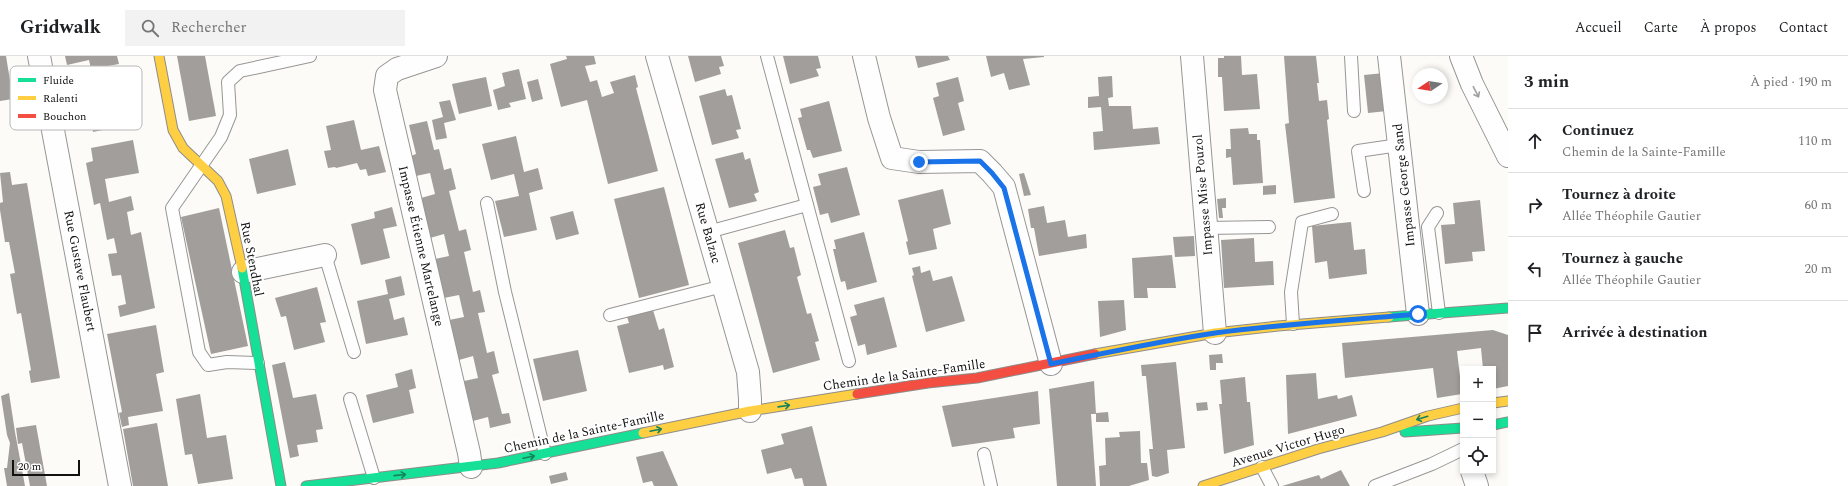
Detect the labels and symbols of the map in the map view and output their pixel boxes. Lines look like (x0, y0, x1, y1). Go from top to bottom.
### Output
legend (10, 66, 142, 130)
north arrow (1412, 68, 1448, 104)
text: Fluide (43, 72, 74, 89)
one-way arrow (1473, 86, 1480, 98)
text: Ralenti (43, 90, 78, 107)
text: Bouchon (43, 108, 86, 125)
street label: Impasse George Sand (1388, 122, 1420, 248)
street label: Impasse Mise Pouzol (1188, 133, 1218, 256)
route end (910, 153, 928, 171)
street label: Impasse Étienne Martelange (393, 164, 449, 328)
street label: Rue Balzac (690, 200, 726, 266)
street label: Rue Gustave Flaubert (58, 208, 102, 334)
street label: Rue Stendhal (235, 220, 269, 298)
route start (1409, 305, 1427, 323)
street label: Chemin de la Sainte-Famille (822, 354, 986, 396)
one-way arrow (777, 402, 790, 410)
street label: Chemin de la Sainte-Famille (502, 405, 666, 459)
one-way arrow (1416, 415, 1429, 422)
street label: Avenue Victor Hugo (1229, 419, 1347, 473)
one-way arrow (649, 426, 662, 434)
one-way arrow (522, 452, 535, 460)
scale bar (12, 458, 80, 477)
one-way arrow (393, 471, 406, 479)

